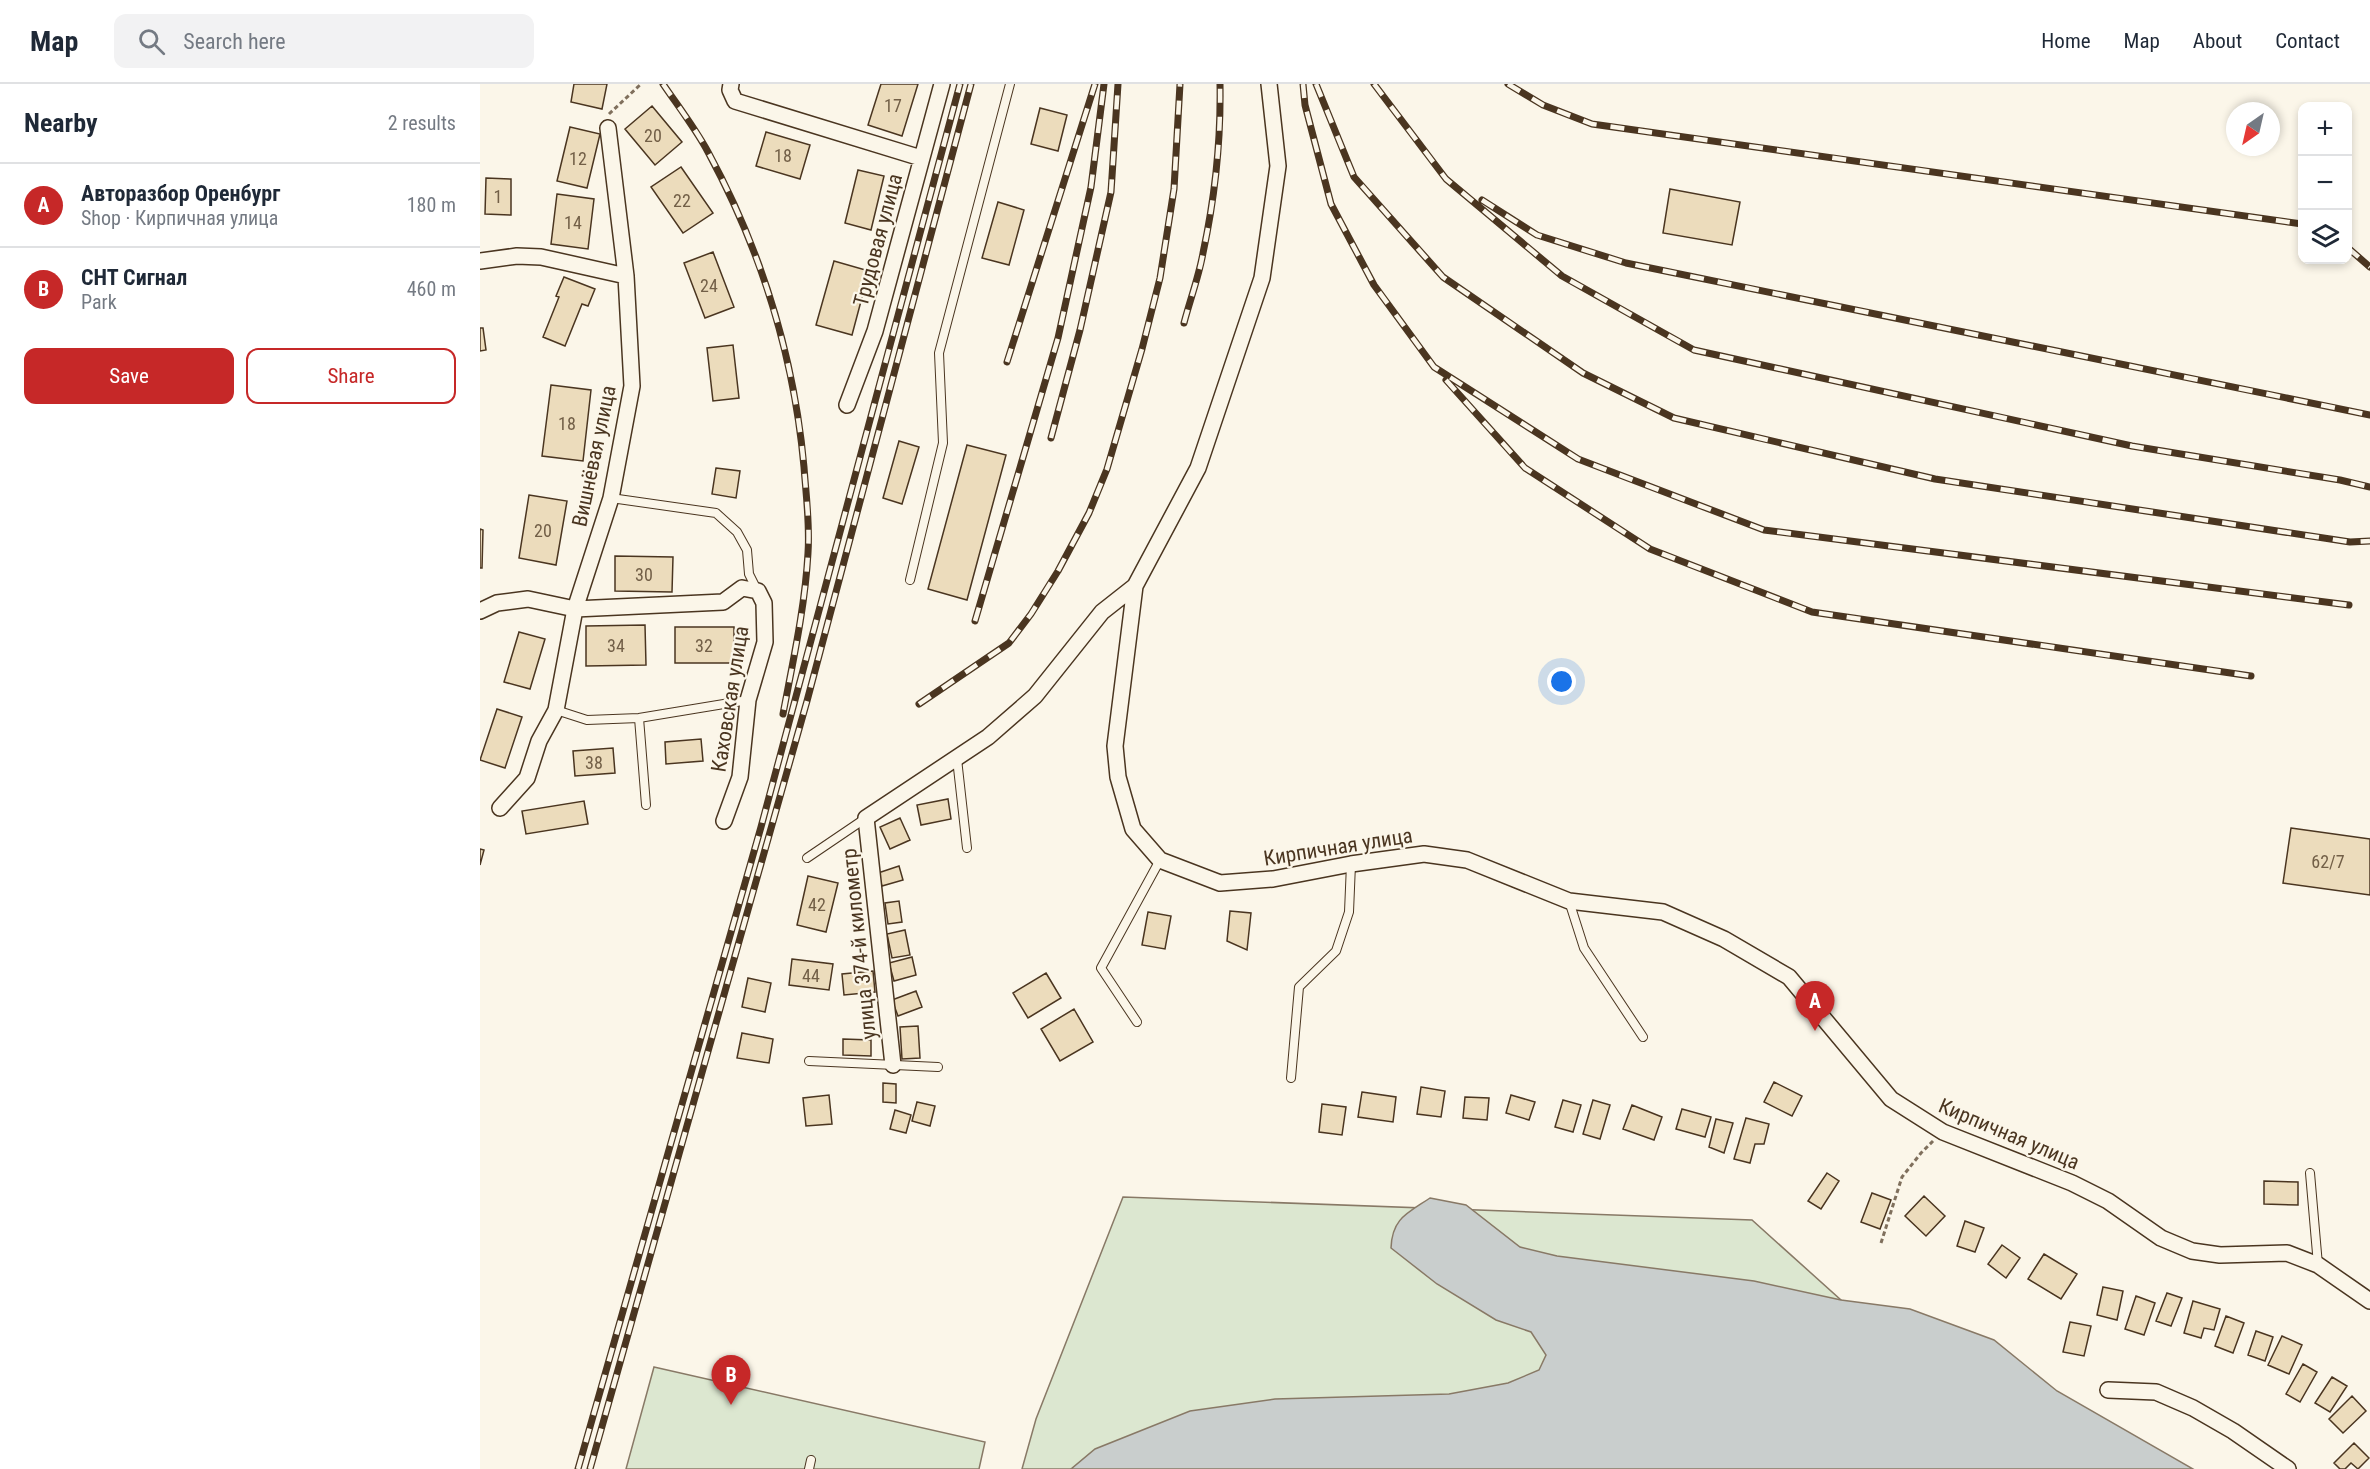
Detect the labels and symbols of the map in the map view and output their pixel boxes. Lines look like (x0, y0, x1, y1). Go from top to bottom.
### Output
house number: 17 (884, 95, 902, 116)
north arrow (2226, 102, 2280, 156)
house number: 20 (644, 125, 662, 146)
house number: 18 (774, 145, 792, 166)
house number: 12 (569, 148, 587, 169)
street label: Трудовая улица (849, 171, 907, 309)
house number: 1 (494, 186, 502, 207)
house number: 22 (673, 190, 691, 211)
house number: 14 (564, 212, 582, 233)
house number: 24 (700, 275, 718, 296)
street label: Вишнёвая улица (567, 383, 621, 529)
house number: 18 (558, 413, 576, 434)
house number: 20 (534, 520, 552, 541)
house number: 30 (635, 564, 653, 585)
street label: Каховская улица (707, 624, 753, 774)
house number: 34 (607, 635, 625, 656)
house number: 32 (695, 635, 713, 656)
your location (1547, 667, 1576, 696)
house number: 38 (585, 752, 603, 773)
street label: Кирпичная улица (1262, 823, 1414, 871)
street label: улица 374-й километр (837, 847, 881, 1041)
house number: 62/7 (2311, 851, 2345, 872)
house number: 42 (808, 894, 826, 915)
house number: 44 (802, 965, 820, 986)
pin: A (1796, 982, 1834, 1031)
street label: Кирпичная улица (1935, 1094, 2083, 1174)
pin: B (712, 1356, 750, 1405)

